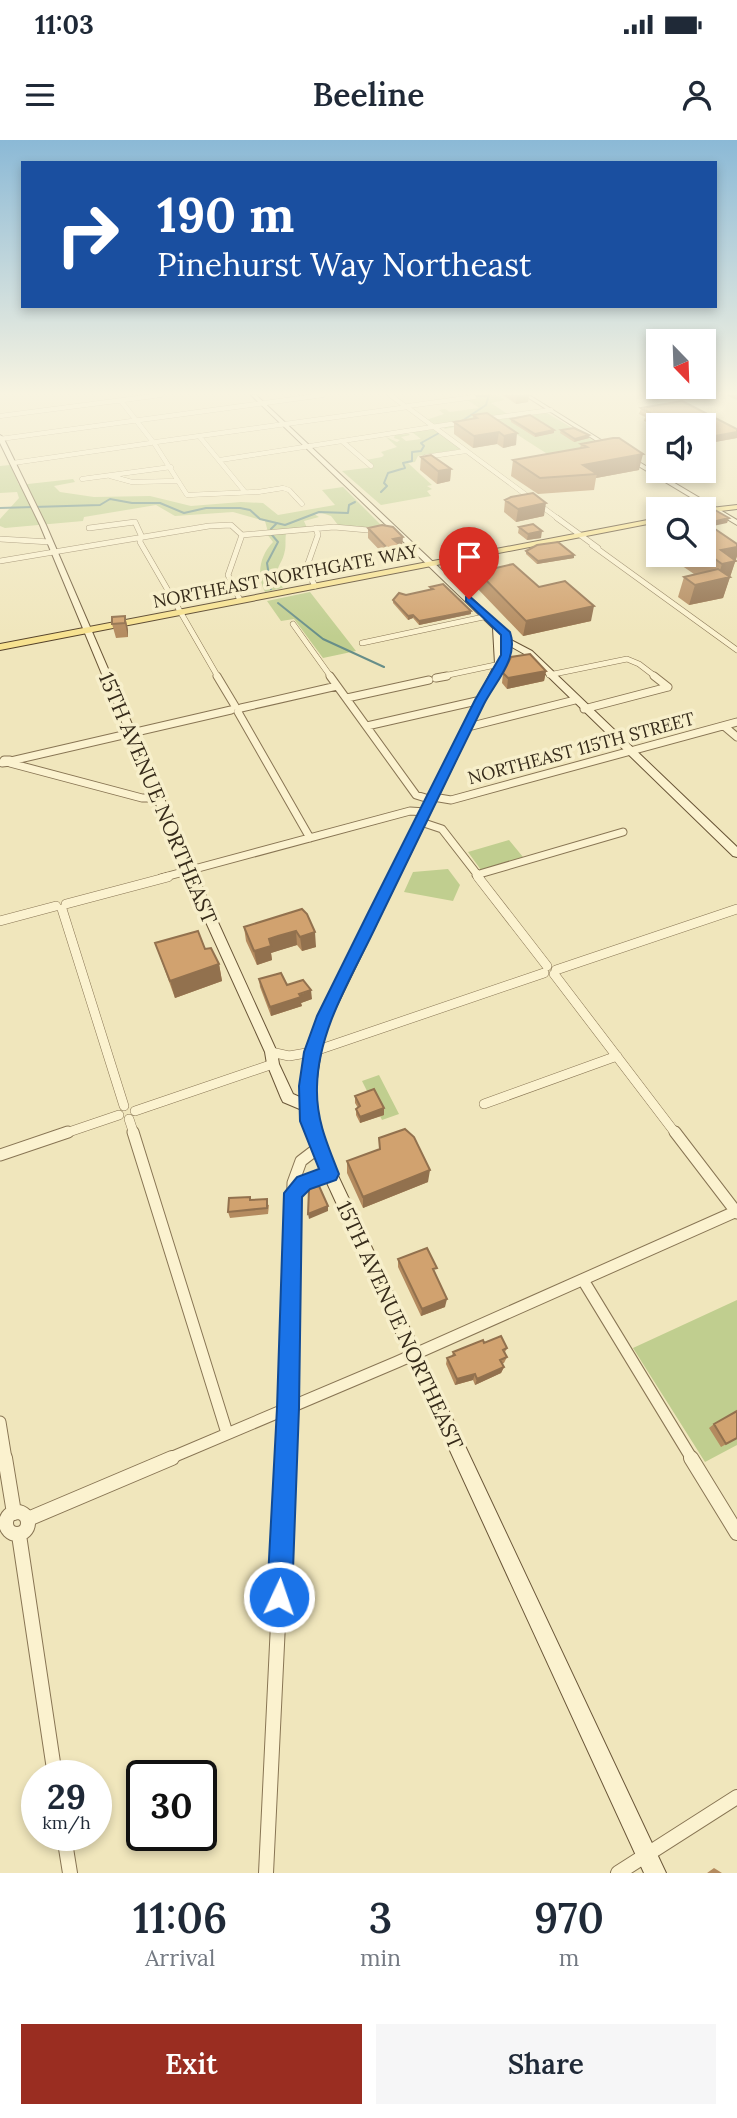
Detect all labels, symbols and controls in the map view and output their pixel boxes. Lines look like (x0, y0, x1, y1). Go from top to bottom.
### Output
text: 11:03 (35, 8, 94, 41)
text: Beeline (312, 74, 425, 115)
icon: menu (21, 76, 59, 114)
icon: person (678, 76, 716, 114)
text: 190 m (157, 183, 294, 245)
icon: right (42, 189, 133, 280)
text: Pinehurst Way Northeast (157, 244, 531, 285)
north arrow (646, 329, 716, 399)
map controls (646, 329, 716, 567)
button: sound (646, 413, 716, 483)
button: search (646, 497, 716, 567)
pin (439, 527, 499, 599)
icon: arrive (450, 538, 488, 576)
street label: NORTHEAST NORTHGATE WAY (151, 539, 420, 613)
street label: 15TH AVENUE NORTHEAST (93, 668, 223, 928)
street label: NORTHEAST 115TH STREET (465, 707, 697, 789)
street label: 15TH AVENUE NORTHEAST (331, 1197, 469, 1453)
position arrow (242, 1560, 316, 1634)
speed limit sign: 30 (126, 1760, 217, 1851)
text: 29 (47, 1774, 86, 1819)
text: km/h (42, 1811, 91, 1834)
text: 11:06 (133, 1891, 227, 1945)
text: 3 (369, 1891, 392, 1945)
text: 970 (534, 1891, 604, 1945)
text: Arrival (145, 1943, 215, 1972)
text: min (360, 1943, 401, 1972)
text: m (559, 1943, 579, 1972)
button: Exit (21, 2024, 362, 2104)
button: Share (376, 2024, 716, 2104)

